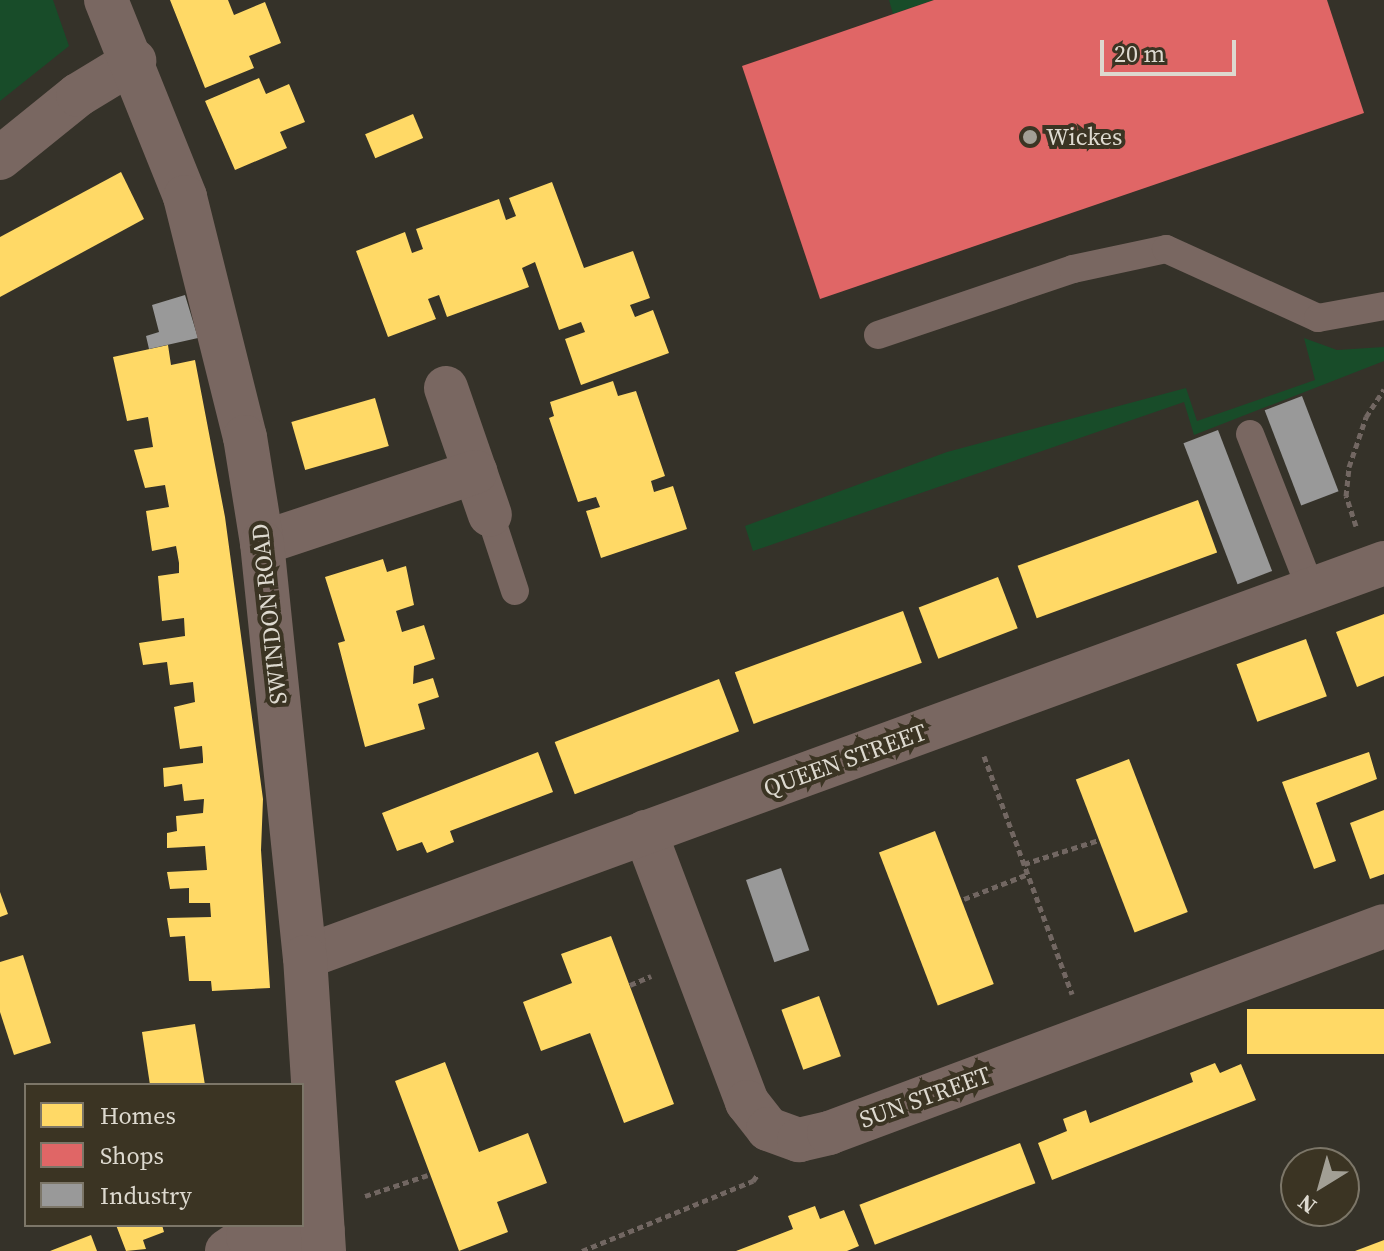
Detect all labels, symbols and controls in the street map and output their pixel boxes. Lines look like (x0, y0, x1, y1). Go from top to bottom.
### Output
scale bar (1104, 24, 1240, 74)
text: 20 m (1114, 37, 1165, 70)
place label: Wickes (1046, 123, 1122, 151)
marker: Wickes (1021, 128, 1039, 146)
street label: SWINDON ROAD (245, 522, 293, 706)
street label: QUEEN STREET (760, 717, 930, 803)
street label: SUN STREET (855, 1060, 995, 1134)
legend (24, 1083, 304, 1227)
text: Homes (100, 1099, 176, 1132)
text: Shops (100, 1139, 164, 1172)
north arrow (1280, 1147, 1360, 1227)
text: Industry (100, 1179, 192, 1212)
text: N (1291, 1188, 1322, 1221)

